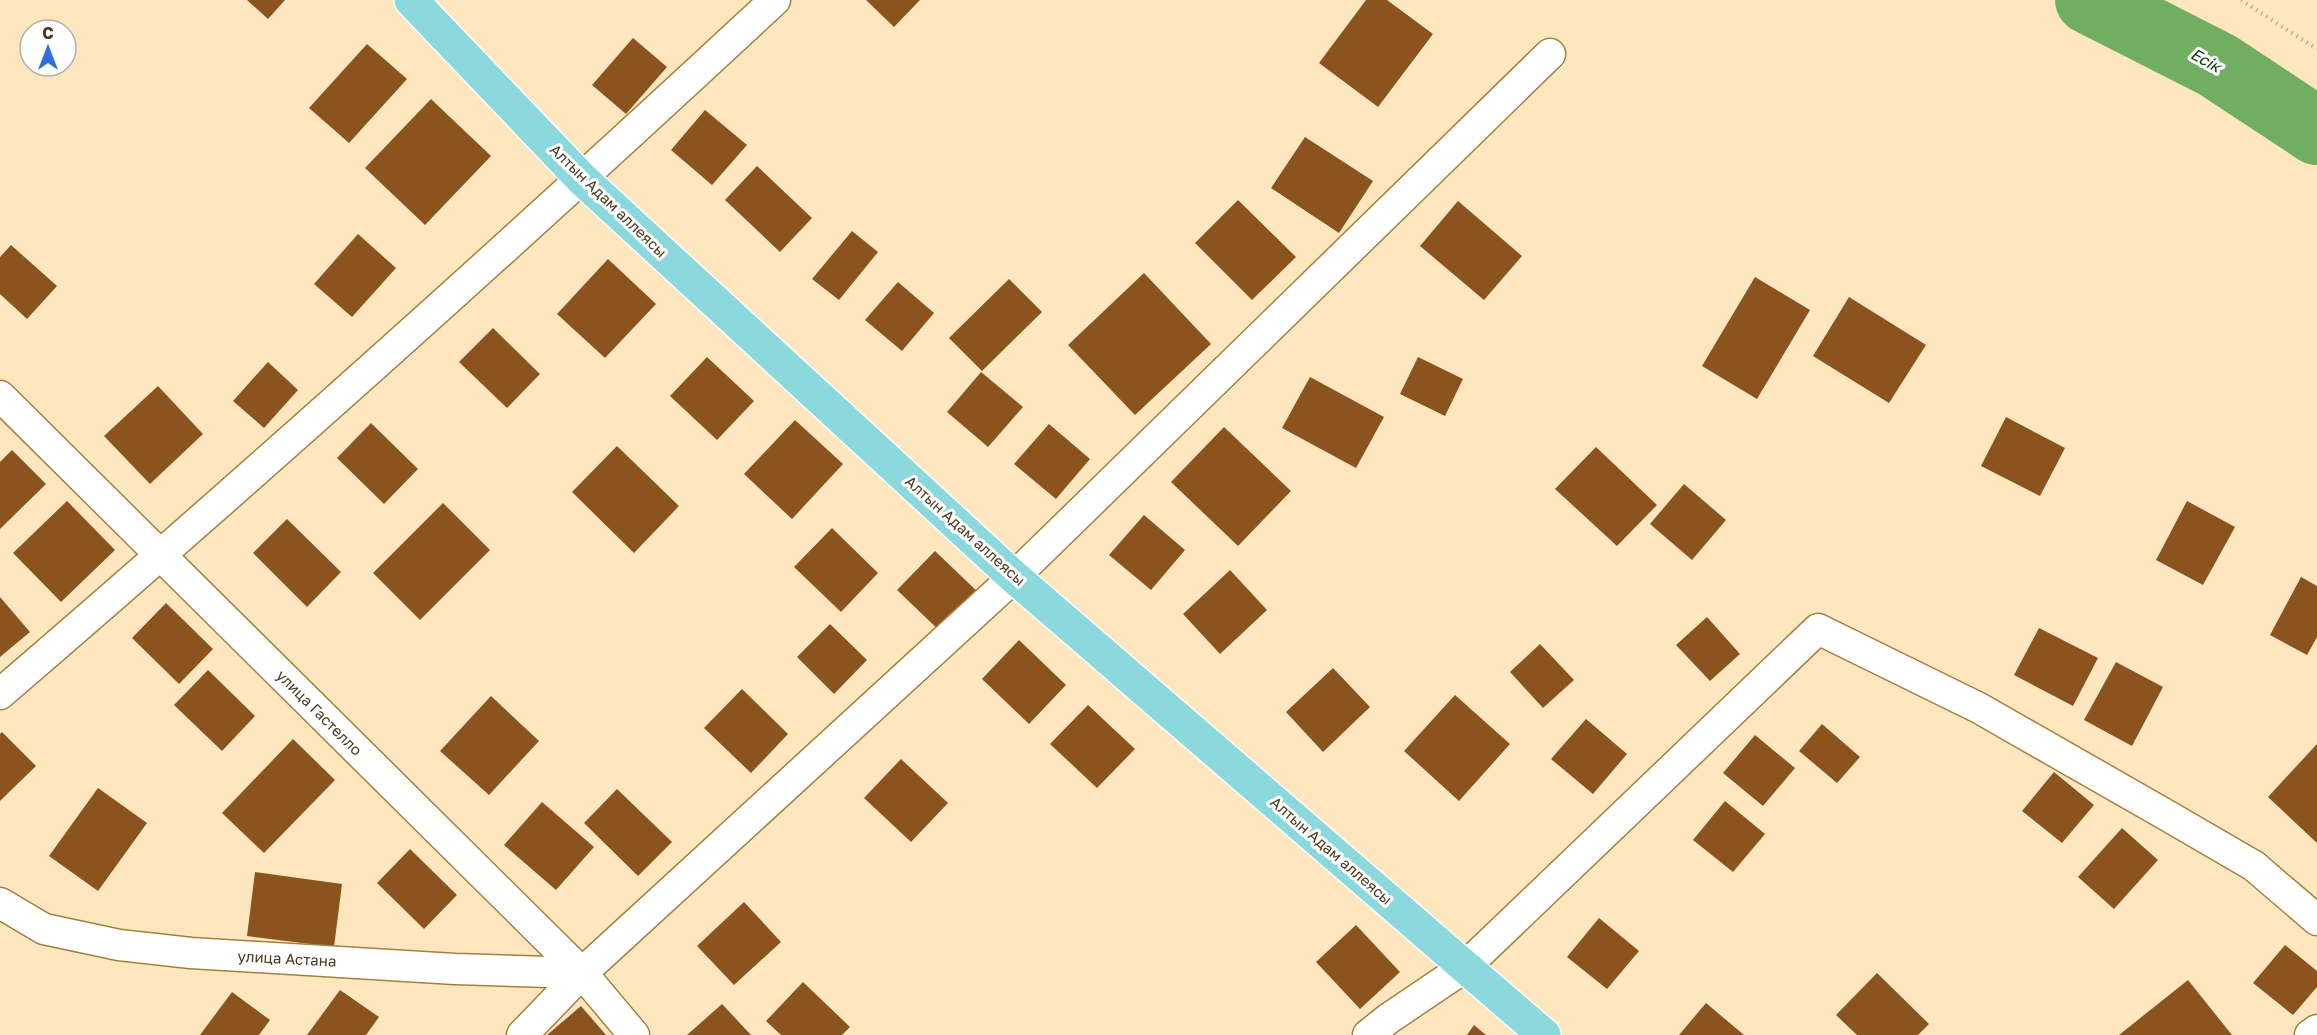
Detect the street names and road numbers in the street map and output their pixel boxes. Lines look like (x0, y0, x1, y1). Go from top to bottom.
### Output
street label: Алтын Адам аллеясы (547, 140, 671, 261)
street label: Алтын Адам аллеясы (902, 472, 1029, 589)
street label: улица Гастелло (273, 666, 366, 759)
street label: Алтын Адам аллеясы (1267, 793, 1396, 908)
street label: улица Астана (237, 946, 337, 970)

